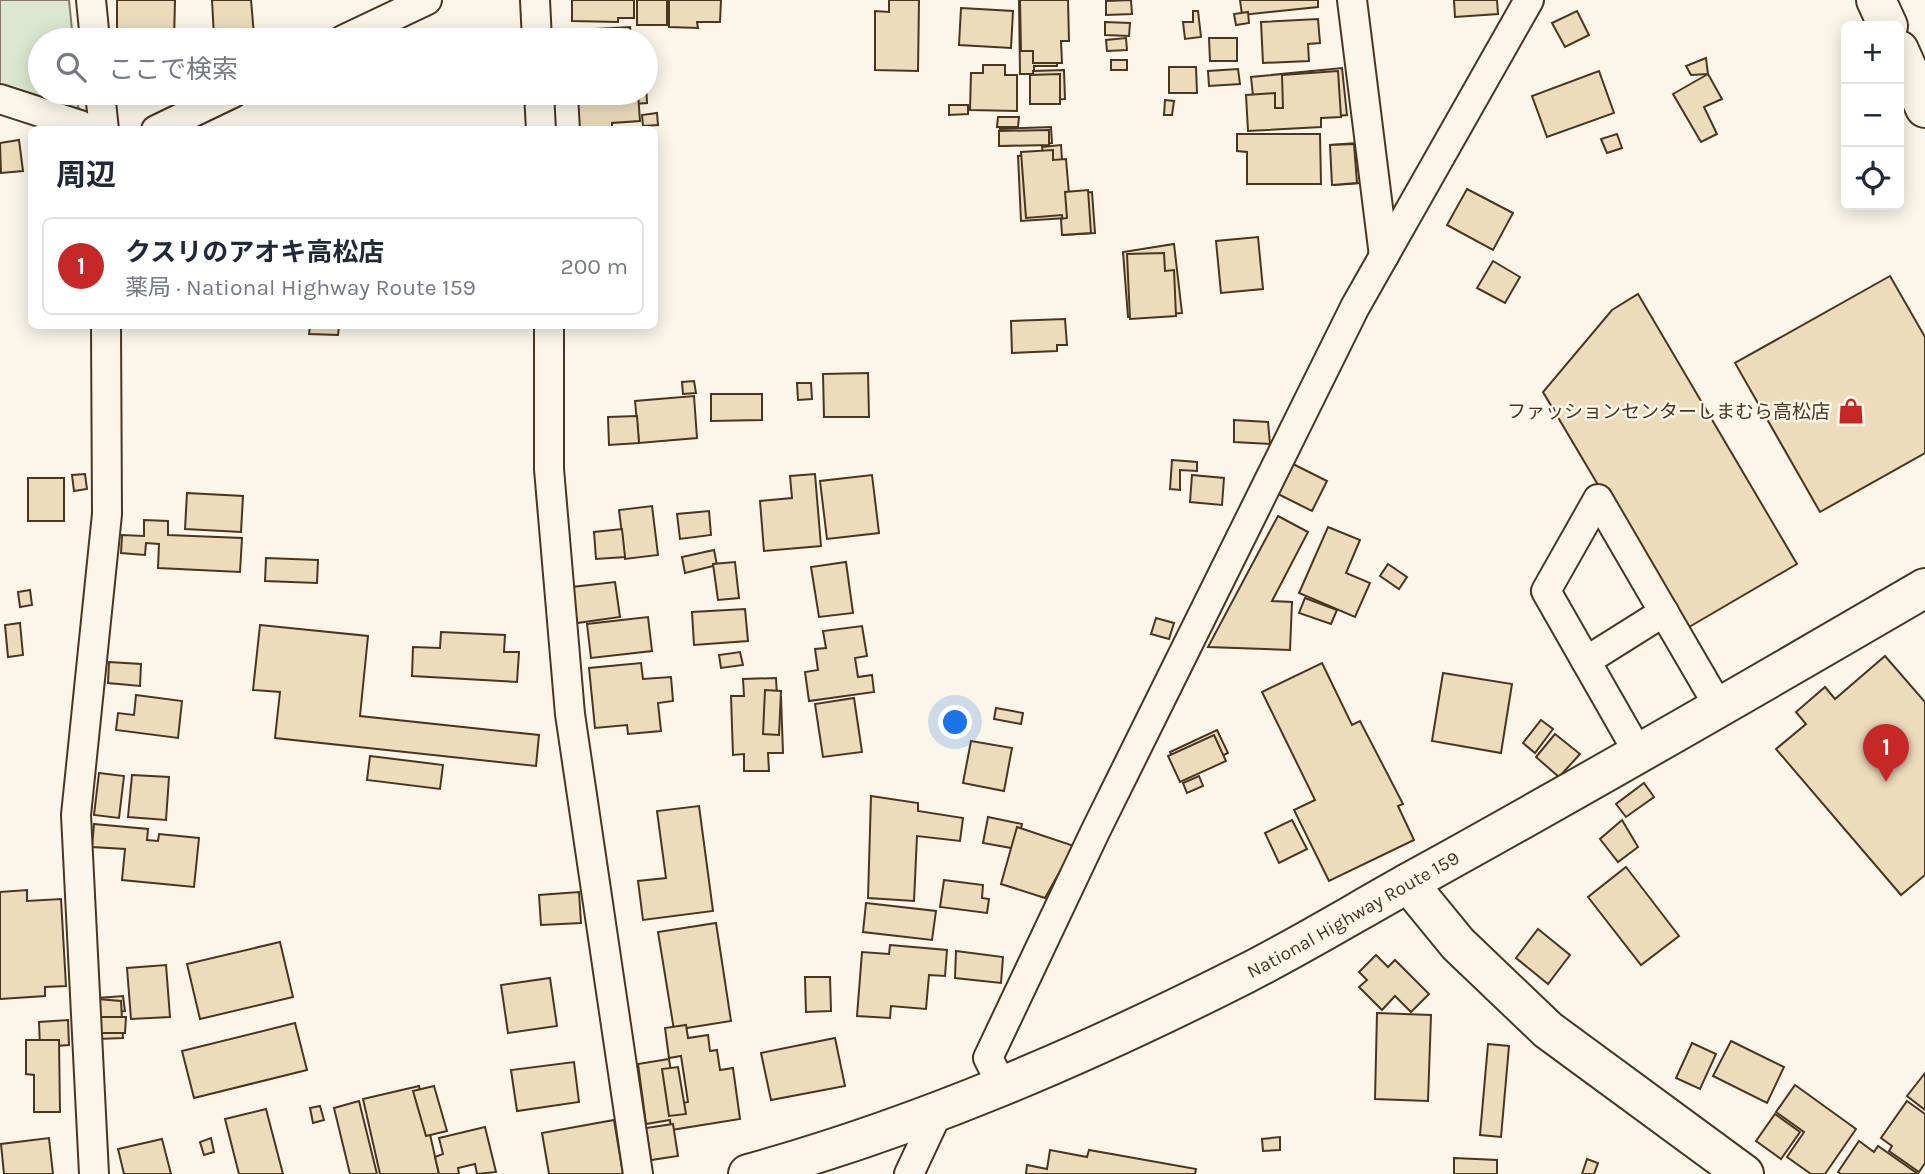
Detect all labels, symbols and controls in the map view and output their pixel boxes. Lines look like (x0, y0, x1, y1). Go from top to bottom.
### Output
map controls (1841, 21, 1904, 210)
button: + (1841, 21, 1904, 84)
search box (28, 28, 658, 105)
icon: search (52, 48, 90, 86)
text: ここで検索 (108, 54, 238, 85)
button: − (1841, 84, 1904, 147)
button: locate (1841, 147, 1904, 210)
text: 周辺 (56, 157, 116, 193)
text: クスリのアオキ高松店 (125, 237, 384, 268)
text: 1 (77, 253, 85, 280)
text: 200 m (560, 253, 628, 280)
text: 薬局 · National Highway Route 159 (125, 274, 476, 301)
shop icon: ファッションセンターしまむら高松店 (1836, 396, 1866, 426)
place label: ファッションセンターしまむら高松店 (1507, 401, 1830, 423)
your location (938, 705, 972, 739)
pin: 1 (1863, 724, 1909, 782)
street label: National Highway Route 159 (1244, 847, 1463, 983)

